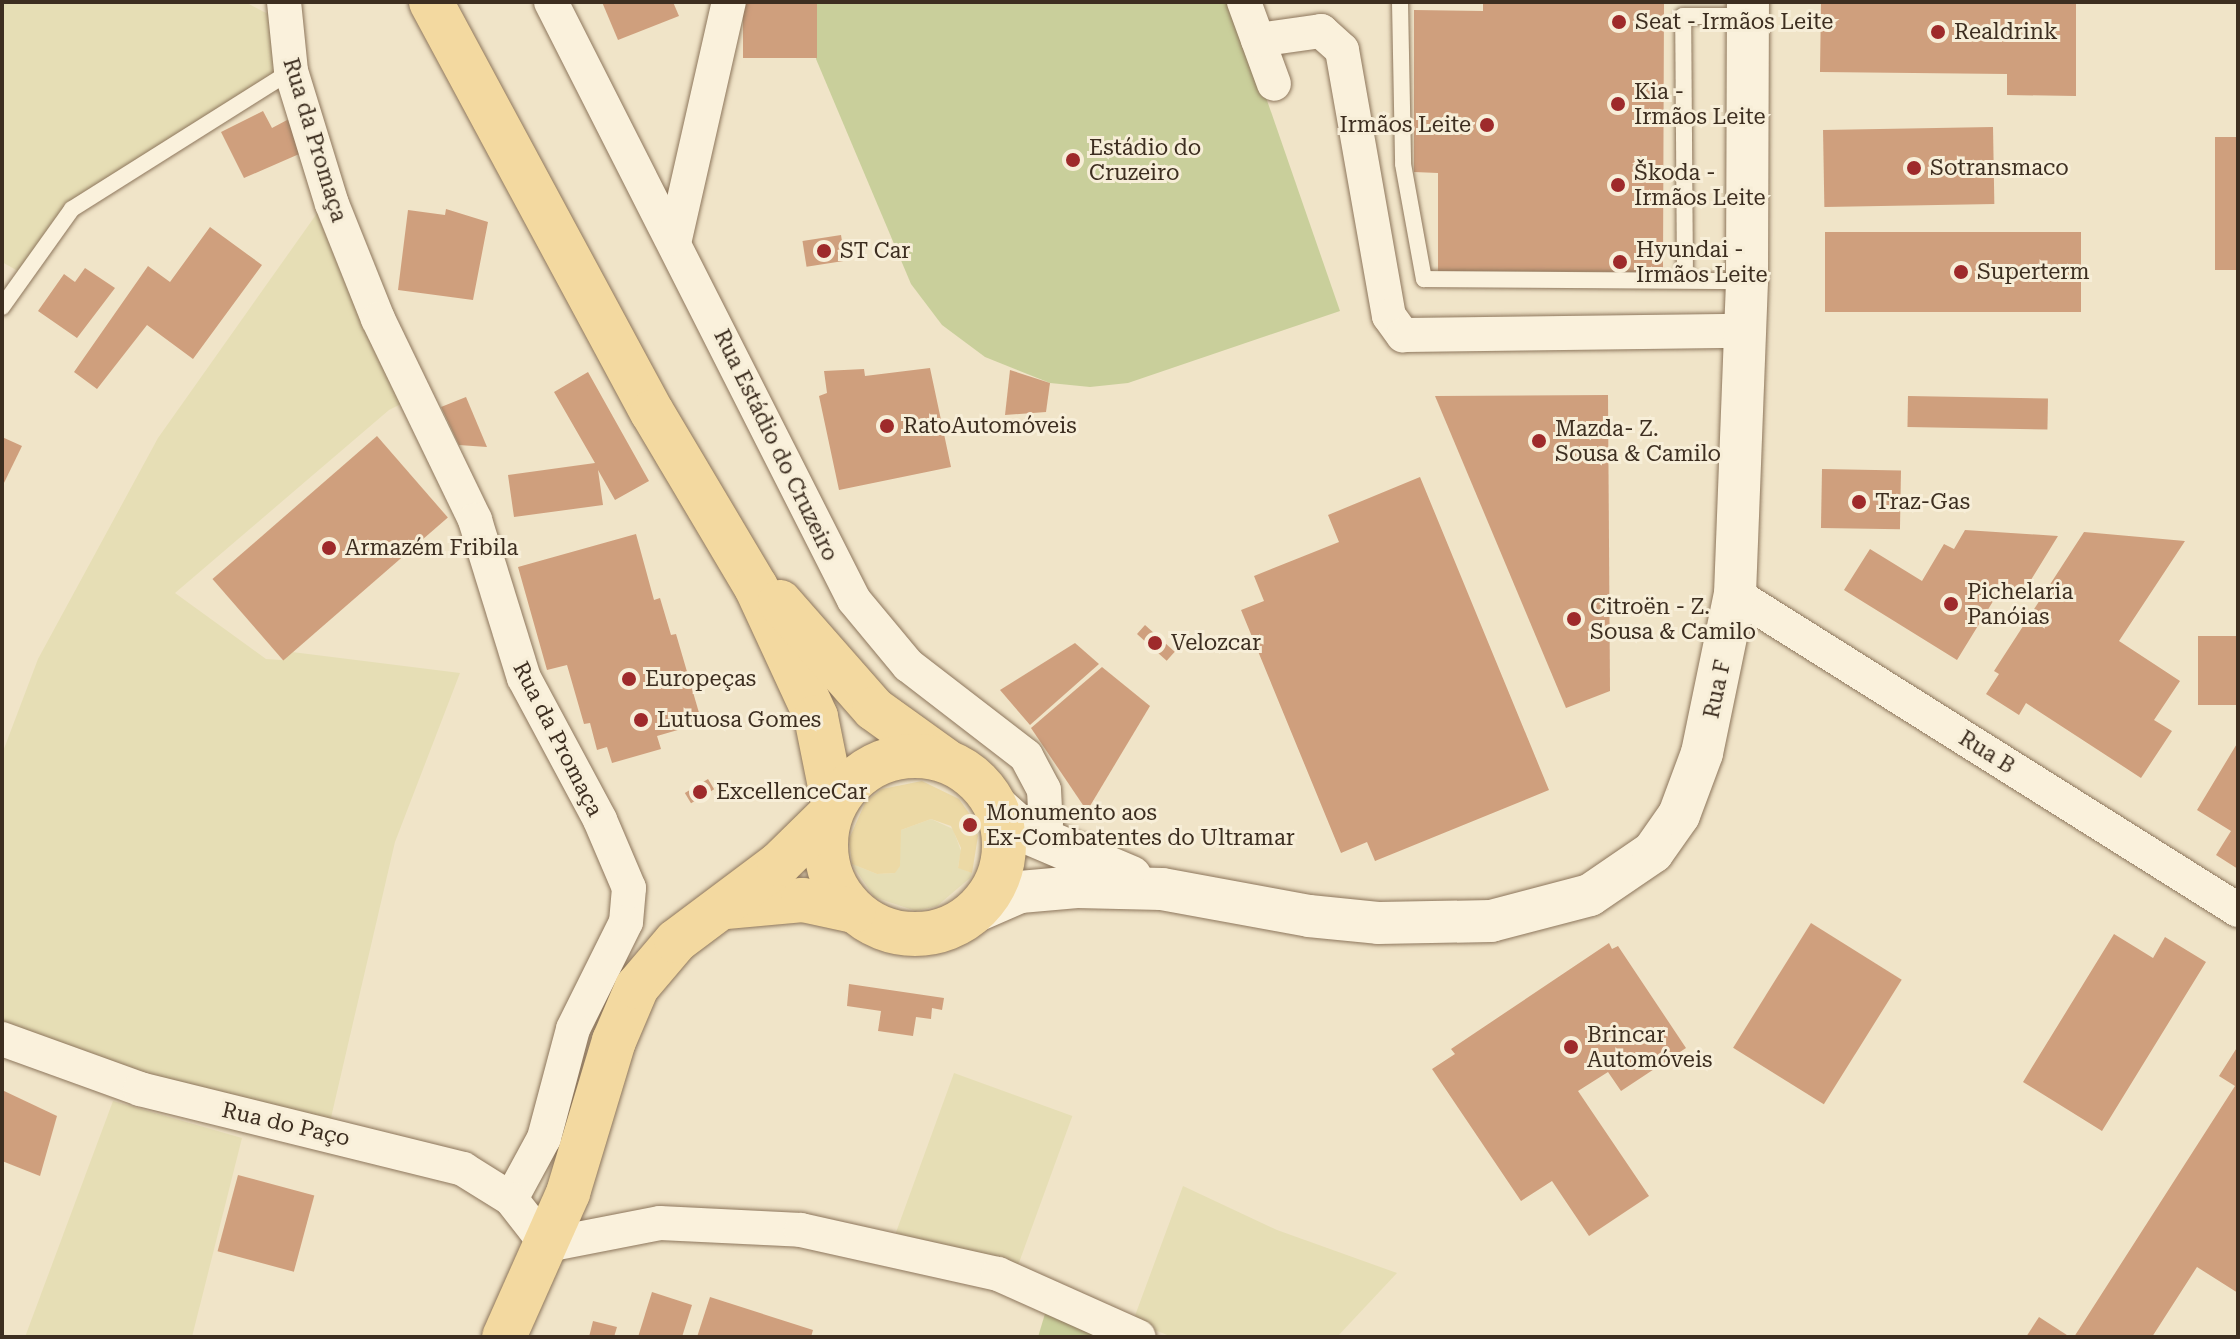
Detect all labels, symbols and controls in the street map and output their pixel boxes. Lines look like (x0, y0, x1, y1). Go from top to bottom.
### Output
place label: Seat - Irmãos Leite (1635, 9, 1833, 35)
marker: Seat - Irmãos Leite (1610, 13, 1628, 31)
place label: Realdrink (1954, 19, 2058, 45)
marker: Realdrink (1929, 23, 1947, 41)
street label: Rua da Promaça (277, 55, 353, 225)
place label: Kia - Irmãos Leite (1634, 78, 1765, 130)
marker: Kia - Irmãos Leite (1609, 95, 1627, 113)
place label: Irmãos Leite (1340, 112, 1471, 138)
marker: Irmãos Leite (1478, 116, 1496, 134)
place label: Estádio do Cruzeiro (1089, 134, 1201, 186)
marker: Estádio do Cruzeiro (1064, 151, 1082, 169)
place label: Sotransmaco (1930, 155, 2069, 181)
place label: Škoda - Irmãos Leite (1634, 159, 1765, 210)
marker: Sotransmaco (1905, 159, 1923, 177)
marker: Škoda - Irmãos Leite (1609, 176, 1627, 194)
place label: Hyundai - Irmãos Leite (1636, 236, 1767, 288)
place label: ST Car (840, 238, 910, 264)
marker: ST Car (815, 242, 833, 260)
marker: Hyundai - Irmãos Leite (1611, 253, 1629, 271)
place label: Superterm (1977, 259, 2089, 285)
marker: Superterm (1952, 263, 1970, 281)
street label: Rua Estádio do Cruzeiro (708, 325, 844, 565)
place label: RatoAutomóveis (903, 413, 1077, 439)
place label: Mazda- Z. Sousa & Camilo (1555, 415, 1721, 466)
marker: RatoAutomóveis (878, 417, 896, 435)
marker: Mazda- Z. Sousa & Camilo (1530, 432, 1548, 450)
place label: Traz-Gas (1875, 489, 1970, 515)
marker: Traz-Gas (1850, 493, 1868, 511)
place label: Armazém Fribila (345, 535, 518, 561)
marker: Armazém Fribila (320, 539, 338, 557)
place label: Pichelaria Panóias (1967, 578, 2073, 630)
place label: Citroën - Z. Sousa & Camilo (1590, 593, 1756, 644)
marker: Pichelaria Panóias (1942, 595, 1960, 613)
marker: Citroën - Z. Sousa & Camilo (1565, 610, 1583, 628)
place label: Velozcar (1171, 630, 1261, 656)
marker: Velozcar (1146, 634, 1164, 652)
street label: Rua da Promaça (508, 657, 608, 821)
street label: Rua F (1698, 657, 1736, 721)
place label: Europeças (645, 666, 756, 692)
marker: Europeças (620, 670, 638, 688)
place label: Lutuosa Gomes (657, 707, 821, 733)
marker: Lutuosa Gomes (632, 711, 650, 729)
street label: Rua B (1954, 725, 2020, 779)
place label: ExcellenceCar (716, 779, 868, 805)
marker: ExcellenceCar (691, 783, 709, 801)
place label: Monumento aos Ex-Combatentes do Ultramar (986, 799, 1295, 850)
marker: Monumento aos Ex-Combatentes do Ultramar (961, 816, 979, 834)
place label: Brincar Automóveis (1587, 1021, 1712, 1072)
marker: Brincar Automóveis (1562, 1038, 1580, 1056)
street label: Rua do Paço (220, 1096, 352, 1152)

